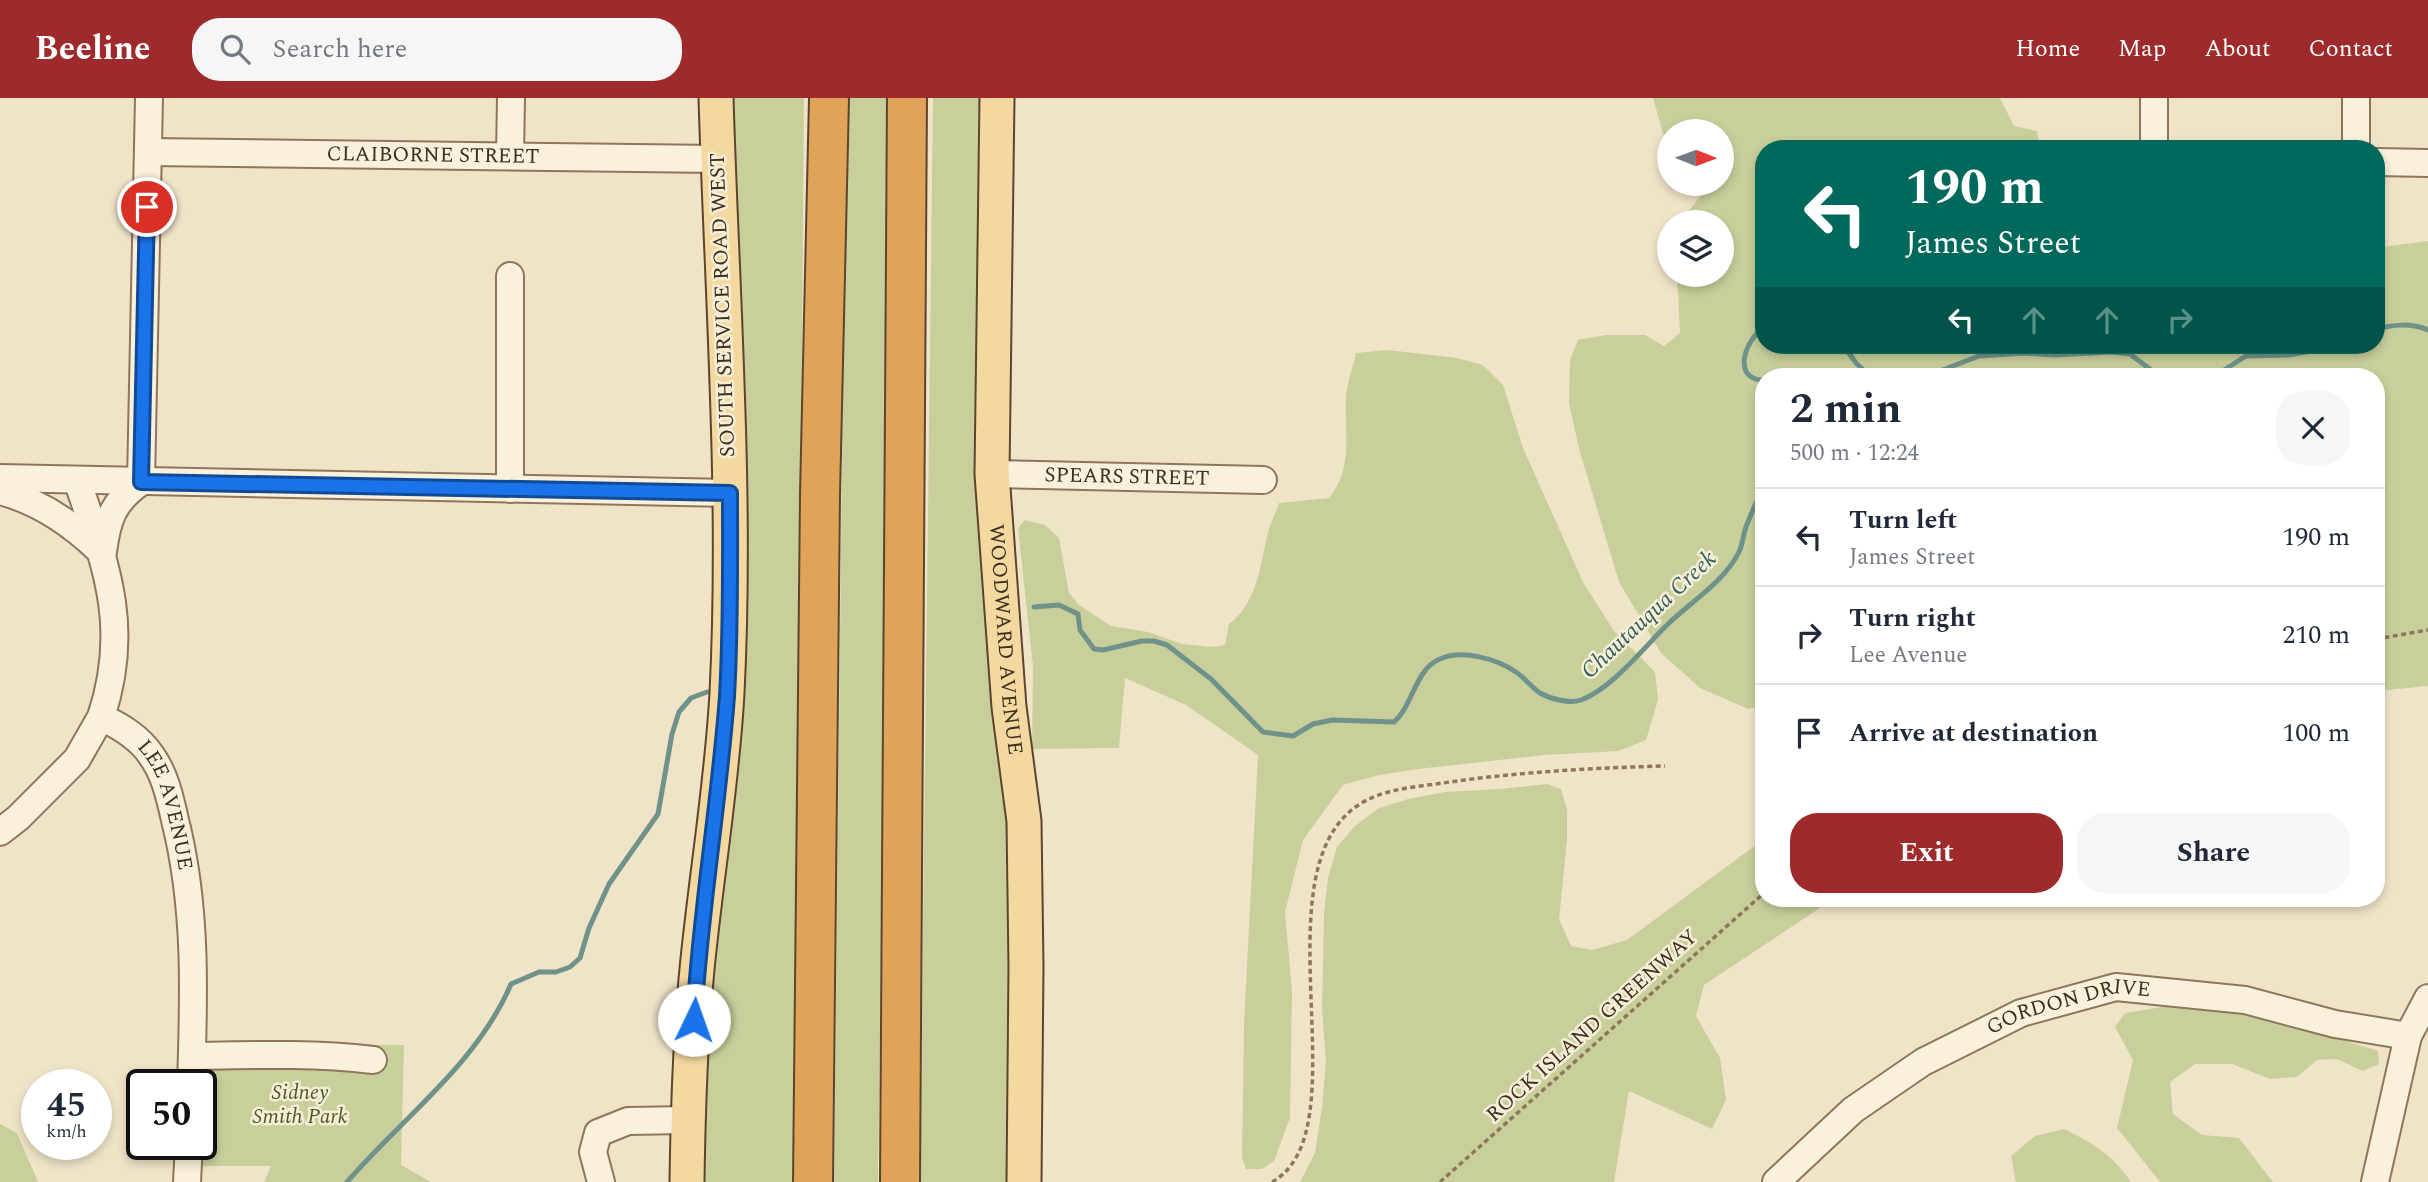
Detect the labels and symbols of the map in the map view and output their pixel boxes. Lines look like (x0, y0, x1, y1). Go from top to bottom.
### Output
north arrow (1657, 119, 1734, 196)
street label: CLAIBORNE STREET (326, 138, 540, 173)
street label: SOUTH SERVICE ROAD WEST (702, 152, 744, 458)
pin (117, 177, 177, 237)
street label: SPEARS STREET (1044, 459, 1210, 495)
street label: WOODWARD AVENUE (980, 523, 1031, 757)
water label: Chautauqua Creek (1573, 542, 1725, 688)
street label: LEE AVENUE (129, 733, 201, 873)
street label: ROCK ISLAND GREENWAY (1479, 922, 1705, 1130)
street label: GORDON DRIVE (1981, 971, 2152, 1044)
position arrow (657, 983, 731, 1057)
speed limit sign: 50 (126, 1069, 217, 1160)
park label: Sidney Smith Park (253, 1077, 348, 1133)

